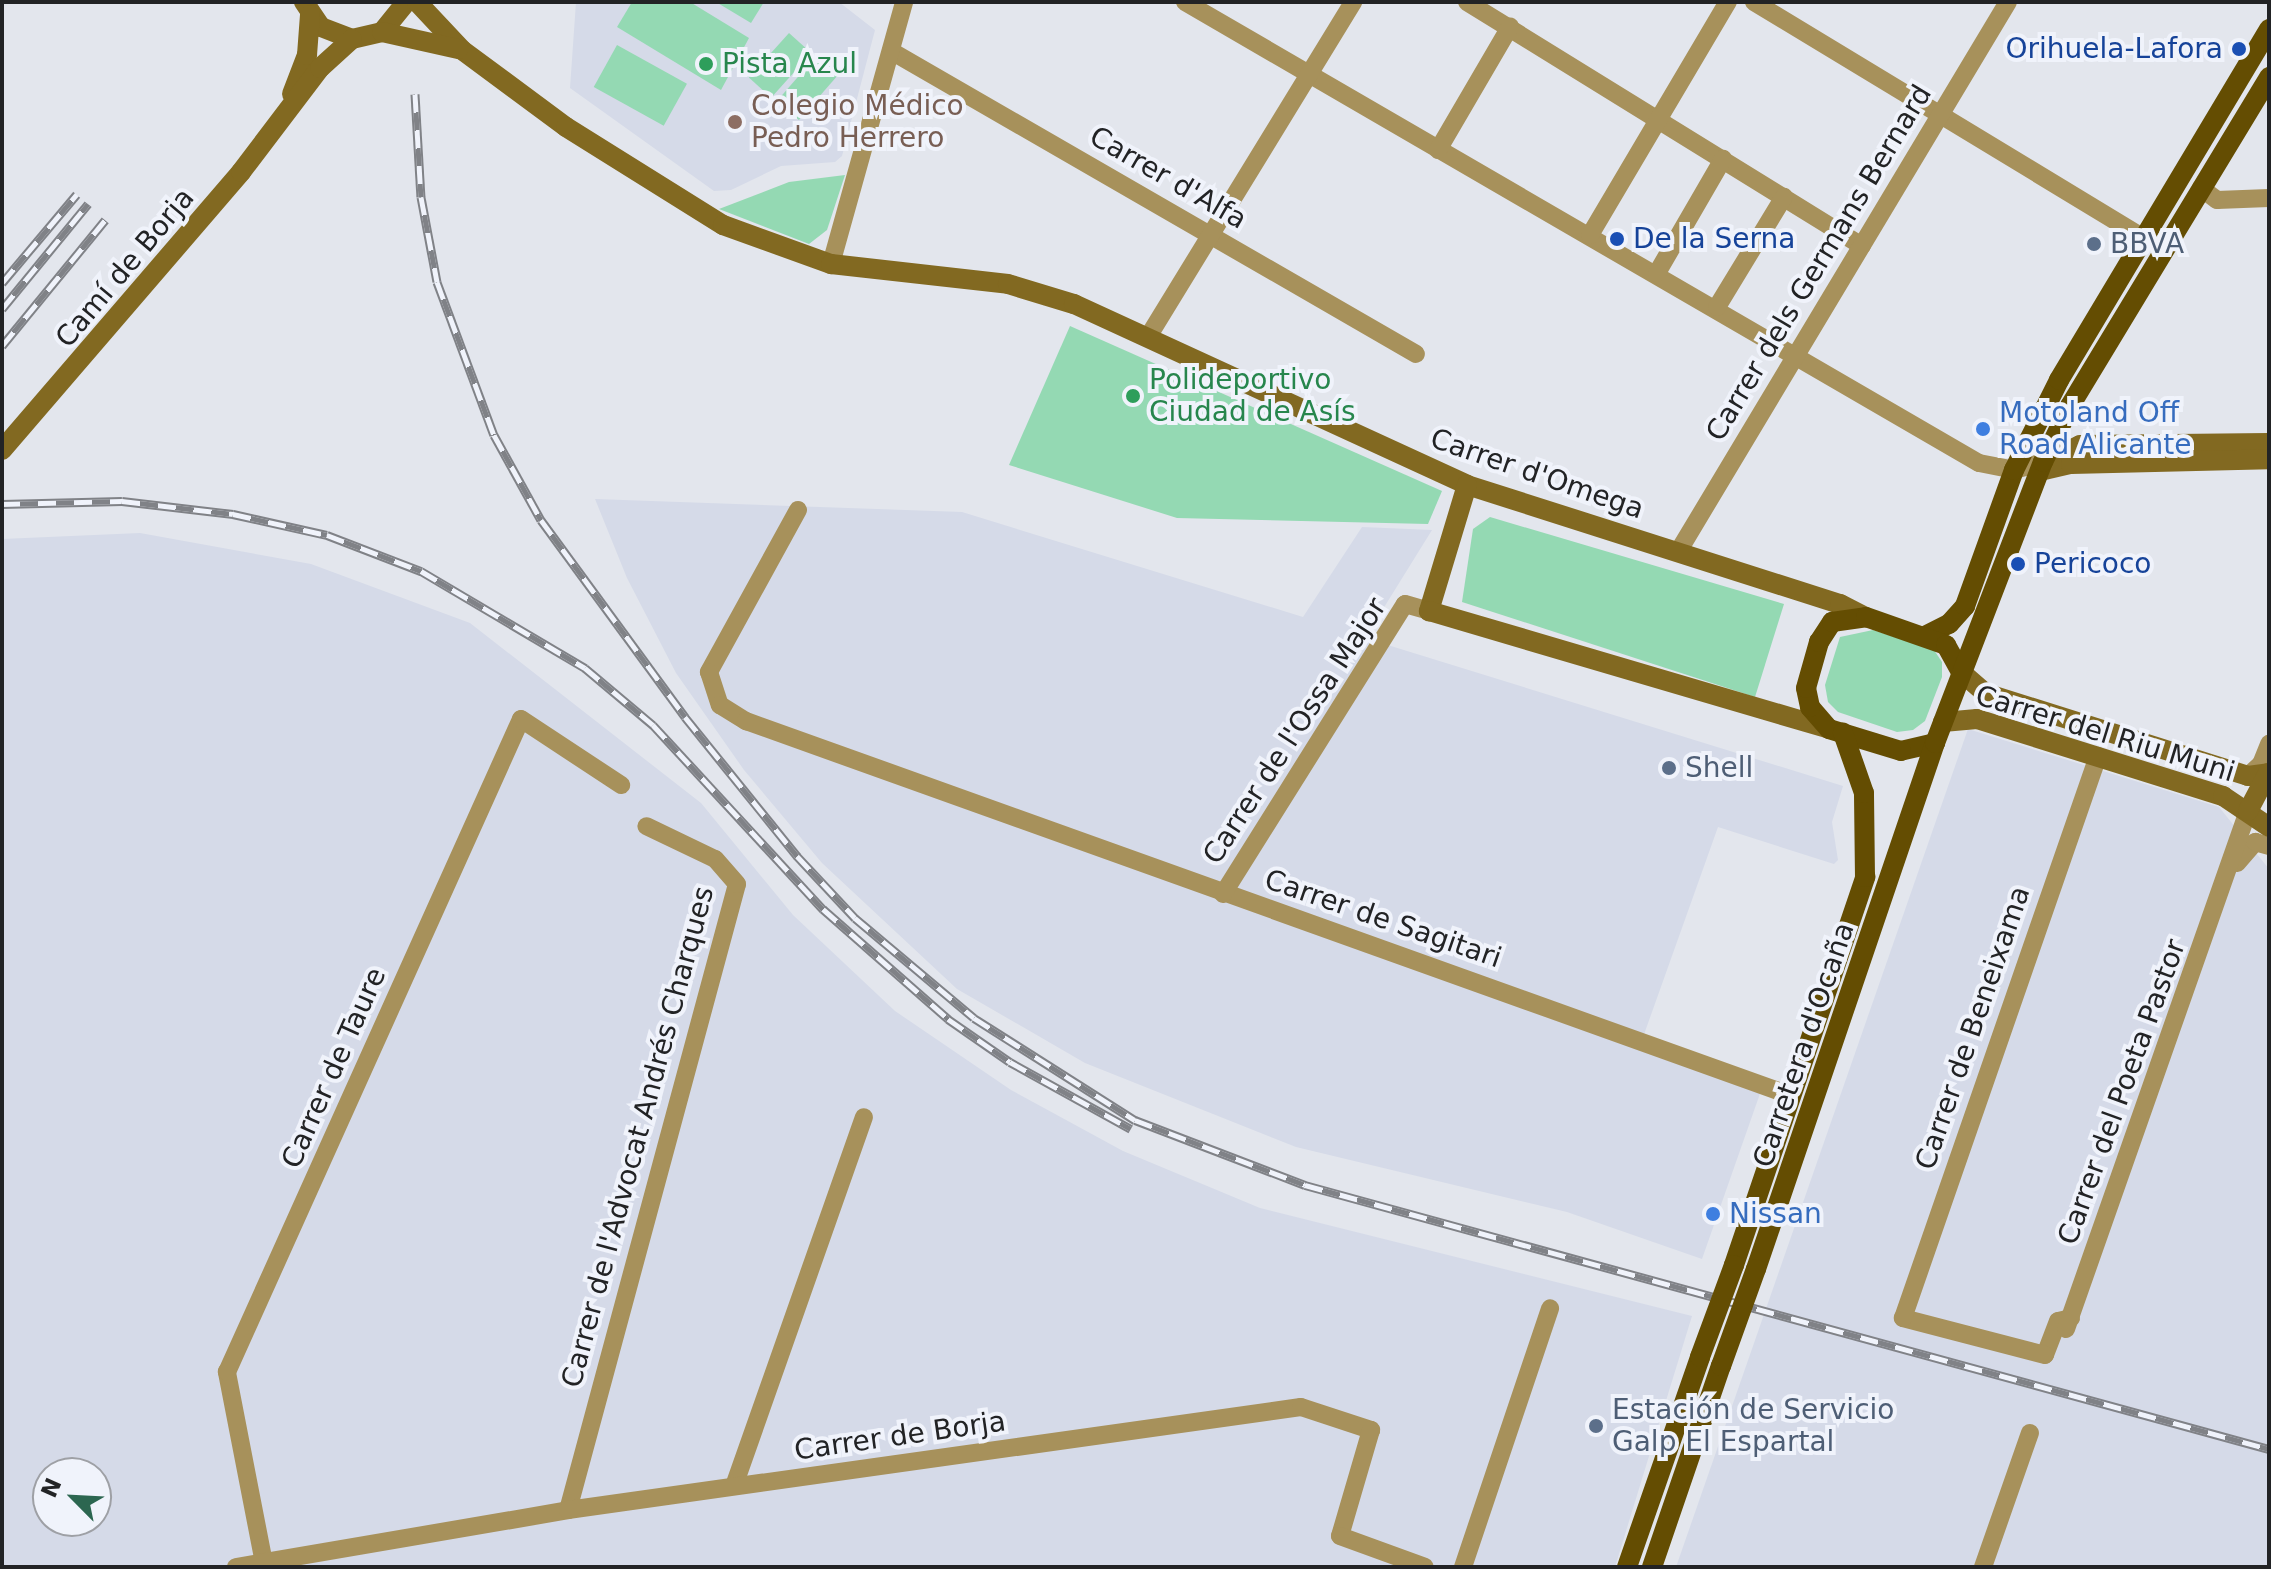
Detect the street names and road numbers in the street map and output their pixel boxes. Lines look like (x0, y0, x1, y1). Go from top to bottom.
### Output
street label: Carrer dels Germans Bernard (1699, 79, 1939, 447)
street label: Carrer d'Alfa (1084, 120, 1252, 236)
street label: Camí de Borja (49, 182, 201, 354)
street label: Carrer d'Omega (1426, 422, 1648, 526)
street label: Carrer de l'Ossa Major (1196, 592, 1394, 870)
street label: Carrer del Riu Muni (1971, 679, 2239, 789)
street label: Carrer de Sagitari (1260, 863, 1506, 975)
street label: Carrer de Beneixama (1909, 882, 2037, 1174)
street label: Carrer de l'Advocat Andrés Charques (555, 883, 721, 1391)
street label: Carretera d'Ocaña (1746, 918, 1862, 1172)
street label: Carrer del Poeta Pastor (2051, 935, 2193, 1249)
street label: Carrer de Taure (275, 963, 393, 1173)
street label: Carrer de Borja (792, 1405, 1008, 1467)

